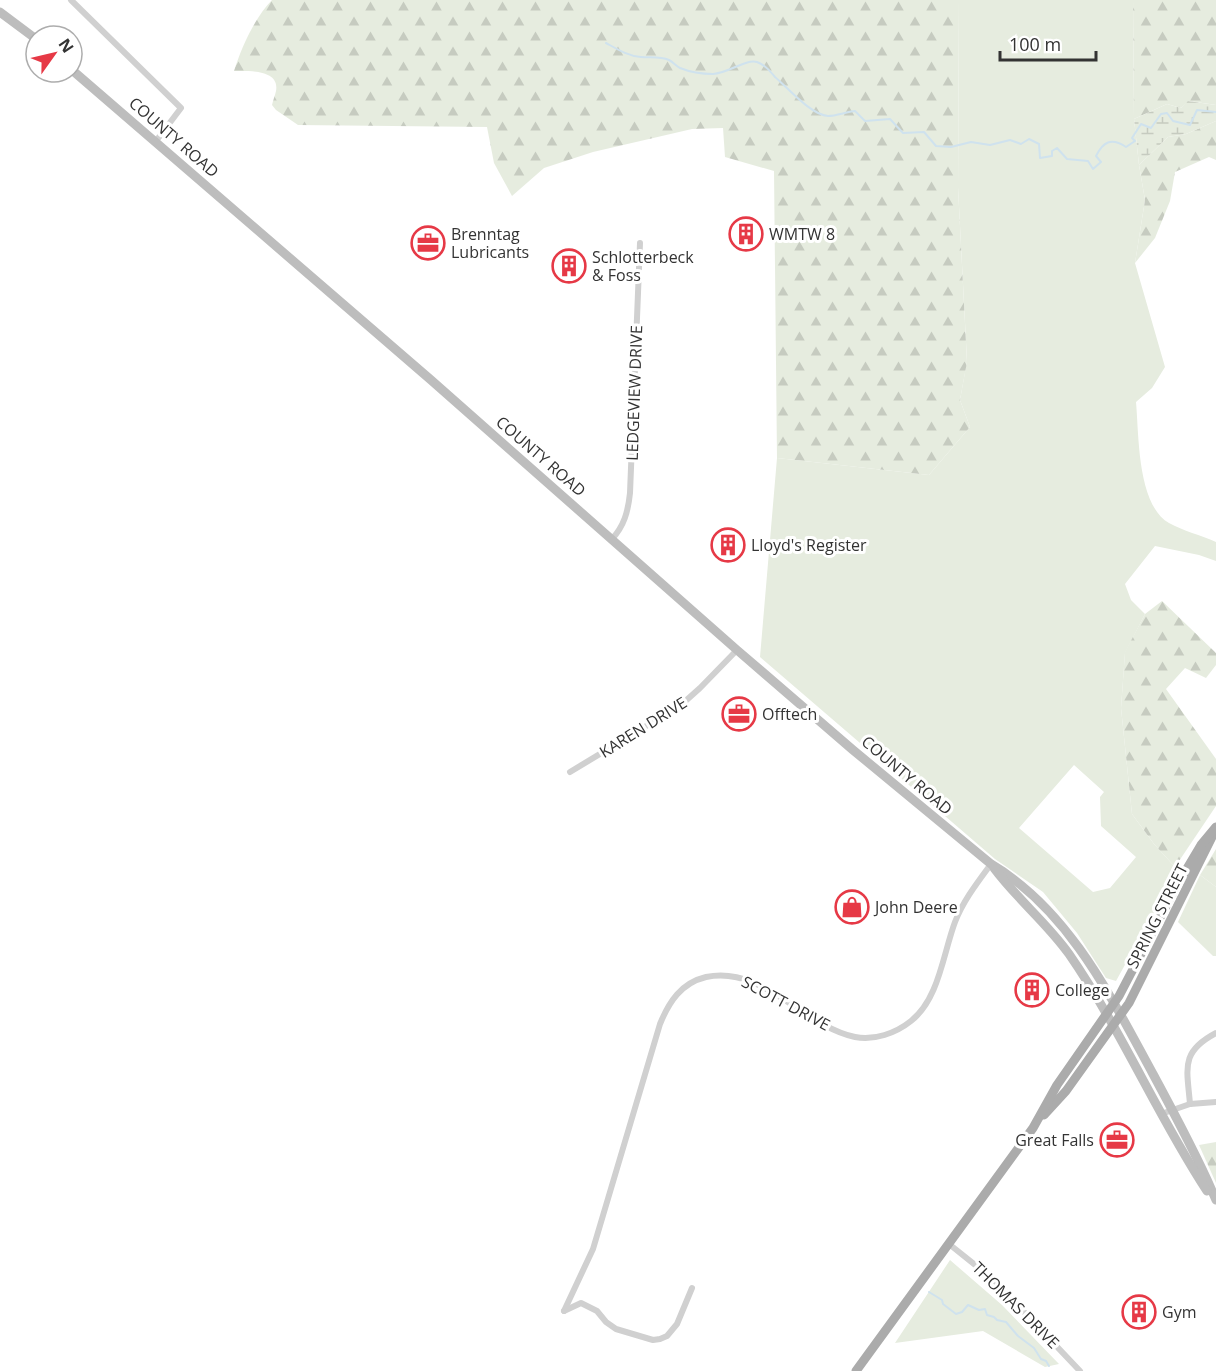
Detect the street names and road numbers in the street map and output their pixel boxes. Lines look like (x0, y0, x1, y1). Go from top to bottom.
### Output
street label: COUNTY ROAD (124, 92, 224, 182)
street label: LEDGEVIEW DRIVE (621, 325, 647, 461)
street label: COUNTY ROAD (491, 411, 591, 501)
street label: KAREN DRIVE (595, 691, 691, 763)
street label: COUNTY ROAD (857, 731, 957, 819)
street label: SPRING STREET (1121, 860, 1193, 972)
street label: SCOTT DRIVE (738, 970, 834, 1036)
street label: THOMAS DRIVE (968, 1257, 1064, 1353)

